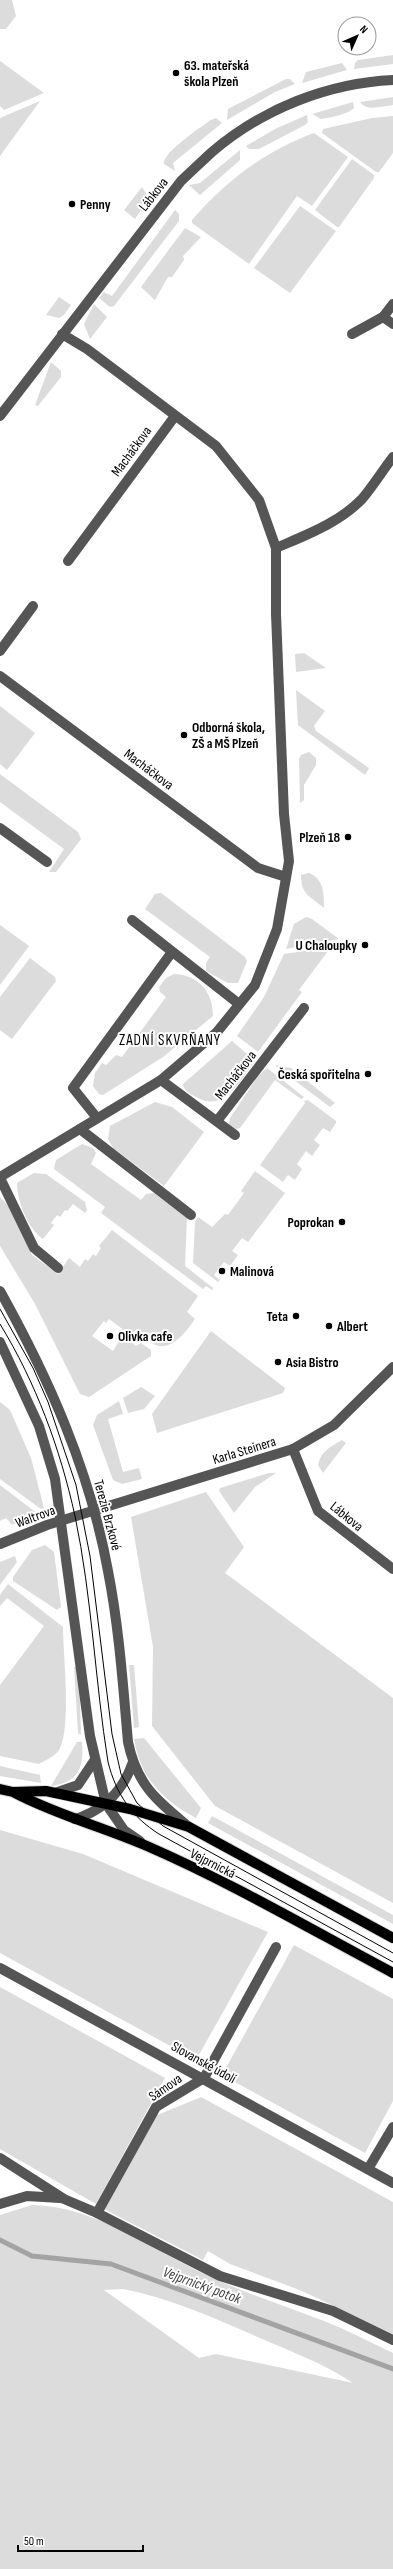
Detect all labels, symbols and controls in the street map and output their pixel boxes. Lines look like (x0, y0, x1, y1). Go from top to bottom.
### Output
north arrow (337, 16, 377, 56)
text: N (357, 23, 370, 36)
place label: 63. mateřská škola Plzeň (184, 57, 249, 90)
marker: 63. mateřská škola Plzeň (171, 68, 181, 78)
street label: Lábkova (135, 174, 172, 214)
place label: Penny (80, 196, 111, 213)
marker: Penny (67, 199, 77, 209)
street label: Macháčkova (108, 423, 155, 480)
place label: Odborná škola, ZŠ a MŠ Plzeň (192, 719, 265, 752)
marker: Odborná škola, ZŠ a MŠ Plzeň (179, 730, 189, 740)
street label: Macháčkova (121, 745, 177, 794)
place label: Plzeň 18 (299, 829, 340, 846)
marker: Plzeň 18 (343, 832, 353, 842)
place label: U Chaloupky (296, 937, 357, 954)
marker: U Chaloupky (360, 940, 370, 950)
district label: ZADNÍ SKVRŇANY (119, 1031, 221, 1050)
street label: Macháčkova (211, 1047, 260, 1103)
place label: Česká spořitelna (278, 1066, 360, 1083)
marker: Česká spořitelna (363, 1069, 373, 1079)
place label: Poprokan (287, 1214, 334, 1231)
marker: Poprokan (337, 1217, 347, 1227)
place label: Malinová (230, 1263, 274, 1280)
marker: Malinová (217, 1266, 227, 1276)
place label: Teta (266, 1308, 288, 1325)
marker: Teta (291, 1311, 301, 1321)
place label: Albert (336, 1318, 368, 1335)
marker: Albert (324, 1321, 334, 1331)
place label: Olivka cafe (118, 1328, 172, 1345)
marker: Olivka cafe (105, 1331, 115, 1341)
place label: Asia Bistro (285, 1354, 339, 1371)
marker: Asia Bistro (273, 1357, 283, 1367)
street label: Karla Steinera (211, 1433, 278, 1468)
street label: Terezie Brzkové (90, 1478, 125, 1552)
street label: Lábkova (327, 1498, 367, 1535)
street label: Waltrova (13, 1501, 57, 1531)
street label: Vejprnická (187, 1845, 238, 1882)
street label: Slovanské údolí (168, 2038, 240, 2087)
street label: Sámova (145, 2070, 185, 2105)
water label: Vejprnický potok (160, 2263, 244, 2308)
scale bar (18, 2527, 143, 2553)
text: 50 m (24, 2534, 44, 2549)

